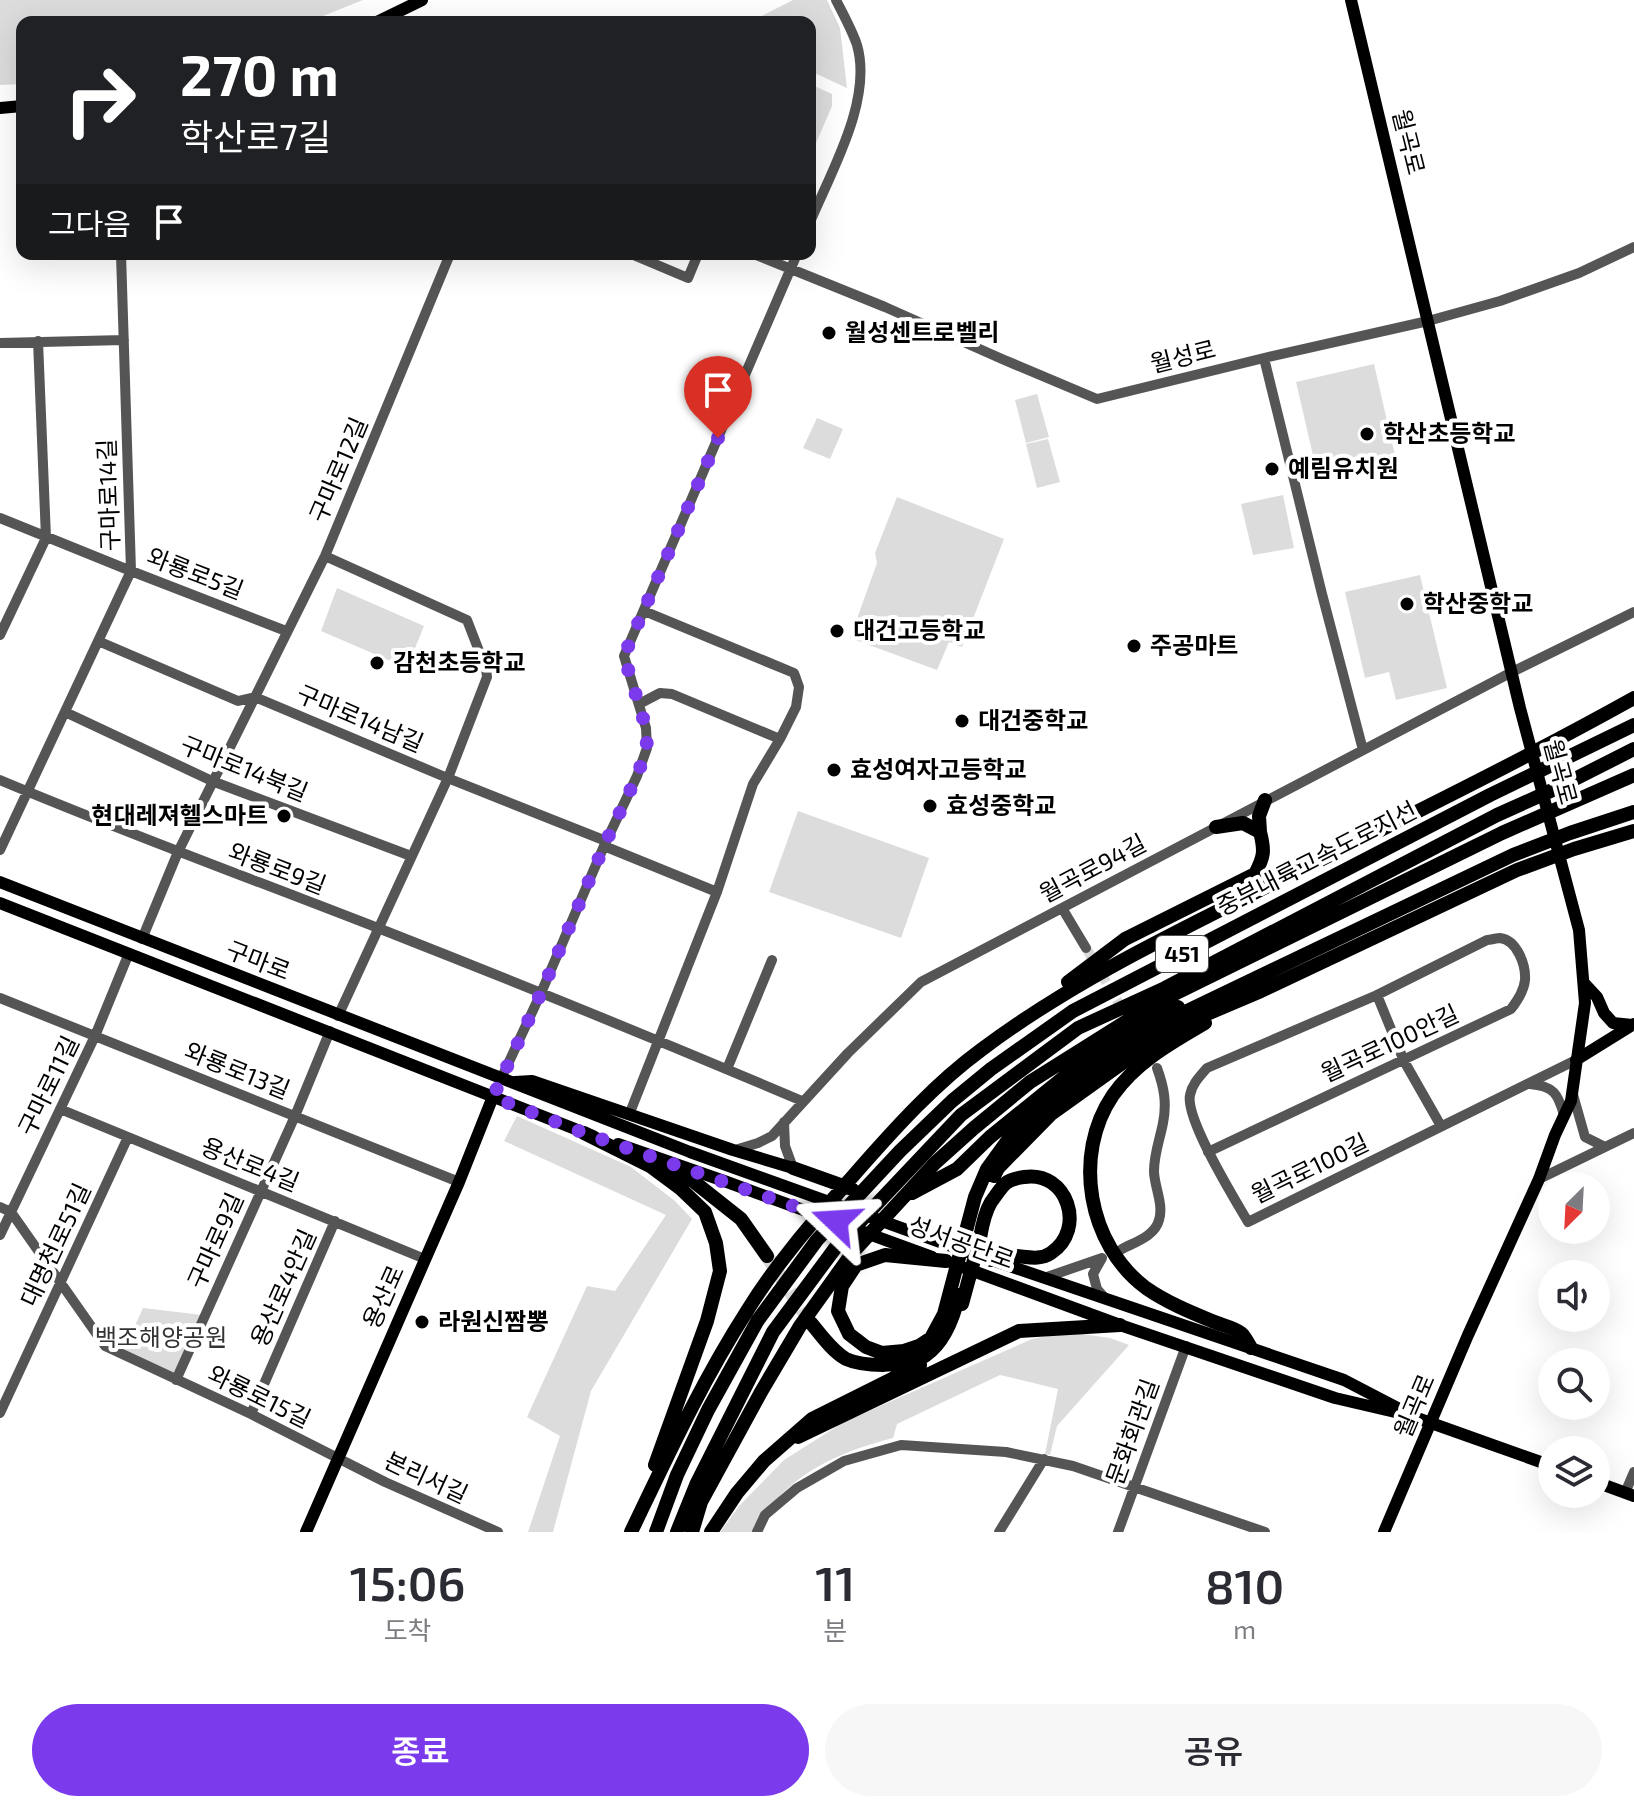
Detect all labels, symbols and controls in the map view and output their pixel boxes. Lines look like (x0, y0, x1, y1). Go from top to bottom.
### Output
text: 270 m (180, 40, 339, 107)
icon: right (48, 48, 152, 152)
street label: 월곡로 (1387, 106, 1432, 177)
text: 학산로7길 (180, 114, 331, 157)
icon: arrive (147, 200, 191, 244)
text: 그다음 (48, 205, 131, 241)
place label: 월성센트로벨리 (845, 317, 1000, 346)
marker: 월성센트로벨리 (820, 324, 838, 342)
street label: 월성로 (1147, 333, 1218, 378)
pin (684, 356, 752, 438)
icon: arrive (696, 368, 740, 412)
street label: 구마로12길 (303, 412, 373, 526)
place label: 학산초등학교 (1383, 418, 1515, 447)
marker: 학산초등학교 (1358, 425, 1376, 443)
street label: 구마로14길 (91, 438, 124, 552)
place label: 예림유치원 (1288, 453, 1398, 482)
marker: 예림유치원 (1263, 460, 1281, 478)
street label: 와룡로5길 (143, 541, 248, 604)
place label: 학산중학교 (1423, 588, 1533, 617)
marker: 학산중학교 (1398, 595, 1416, 613)
place label: 대건고등학교 (853, 615, 985, 644)
marker: 대건고등학교 (828, 622, 846, 640)
place label: 주공마트 (1150, 630, 1238, 659)
marker: 주공마트 (1125, 637, 1143, 655)
place label: 감천초등학교 (393, 647, 525, 676)
marker: 감천초등학교 (368, 654, 386, 672)
street label: 구마로14남길 (293, 678, 428, 757)
place label: 대건중학교 (978, 705, 1088, 734)
marker: 대건중학교 (953, 712, 971, 730)
street label: 구마로14북길 (177, 729, 312, 806)
street label: 월곡로 (1539, 736, 1584, 807)
place label: 효성여자고등학교 (850, 754, 1027, 783)
marker: 효성여자고등학교 (825, 761, 843, 779)
place label: 효성중학교 (946, 790, 1056, 819)
street label: 중부내륙고속도로지선 (1211, 795, 1421, 921)
marker: 효성중학교 (921, 797, 939, 815)
place label: 현대레져헬스마트 (91, 800, 268, 829)
marker: 현대레져헬스마트 (275, 807, 293, 825)
street label: 월곡로94길 (1034, 827, 1151, 908)
street label: 와룡로9길 (225, 836, 330, 899)
street label: 구마로 (222, 934, 295, 985)
road number: 451 (1156, 936, 1208, 972)
street label: 월곡로100안길 (1316, 998, 1463, 1087)
street label: 구마로11길 (11, 1031, 84, 1140)
street label: 와룡로13길 (181, 1035, 295, 1104)
street label: 월곡로100길 (1246, 1127, 1373, 1208)
street label: 용산로4길 (197, 1131, 304, 1196)
north arrow (1538, 1172, 1610, 1244)
map controls (1538, 1172, 1610, 1508)
street label: 대명천로51길 (13, 1178, 96, 1311)
position arrow (794, 1179, 878, 1263)
street label: 구마로9길 (181, 1188, 249, 1293)
street label: 성서공단로 (905, 1209, 1018, 1274)
street label: 용산로4안길 (244, 1224, 321, 1350)
street label: 용산로 (356, 1260, 409, 1333)
button: sound (1538, 1260, 1610, 1332)
place label: 라원신짬뽕 (438, 1306, 548, 1335)
marker: 라원신짬뽕 (413, 1313, 431, 1331)
park label: 백조해양공원 (95, 1322, 227, 1351)
button: search (1538, 1348, 1610, 1420)
street label: 와룡로15길 (204, 1358, 316, 1433)
street label: 월곡로 (1387, 1369, 1440, 1442)
street label: 문화회관길 (1099, 1375, 1164, 1488)
button: layers (1538, 1436, 1610, 1508)
street label: 본리서길 (380, 1445, 473, 1508)
text: 15:06 (350, 1553, 465, 1611)
text: 11 (815, 1553, 855, 1611)
text: 810 (1205, 1556, 1284, 1614)
text: m (1233, 1613, 1256, 1644)
text: 도착 (384, 1614, 431, 1645)
text: 분 (823, 1614, 847, 1645)
button: 종료 (32, 1704, 809, 1796)
button: 공유 (825, 1704, 1602, 1796)

